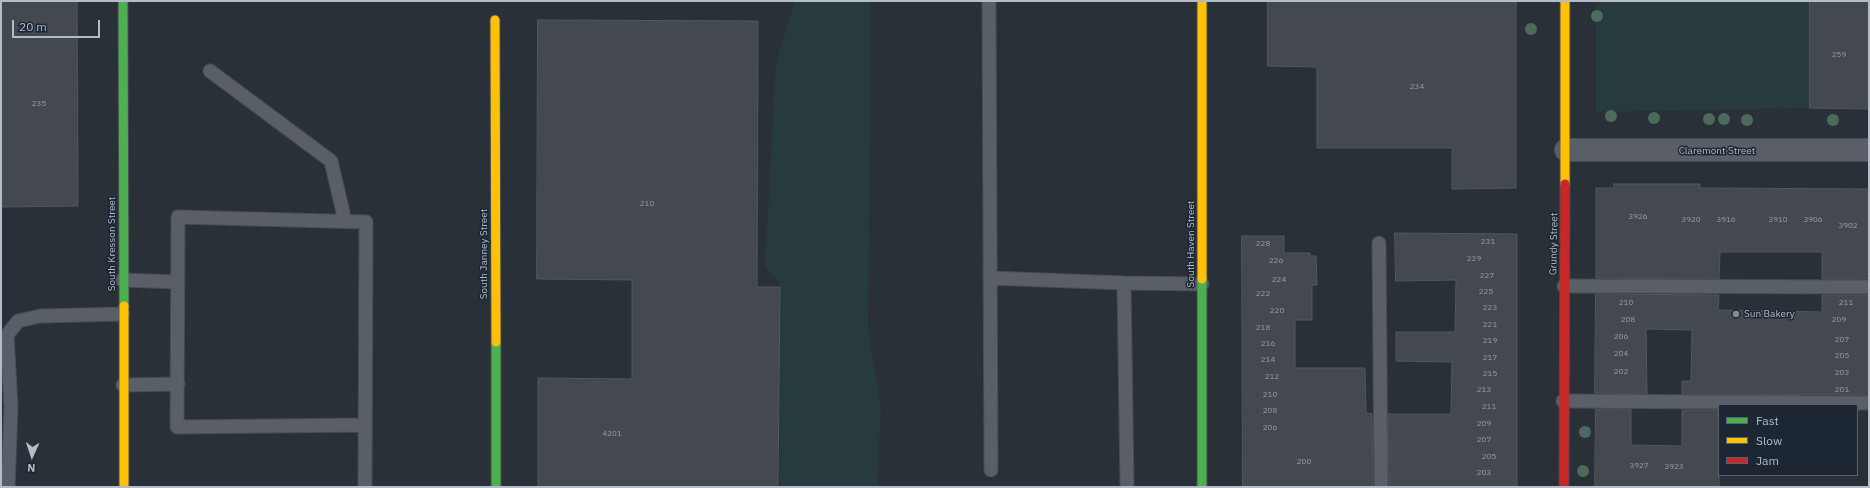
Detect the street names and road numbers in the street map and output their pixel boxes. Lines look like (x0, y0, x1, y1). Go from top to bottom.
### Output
street label: Claremont Street (1679, 145, 1755, 157)
street label: South Kresson Street (106, 197, 118, 291)
street label: South Haven Street (1185, 201, 1197, 287)
street label: South Janney Street (478, 209, 490, 299)
street label: Grundy Street (1547, 213, 1561, 275)

